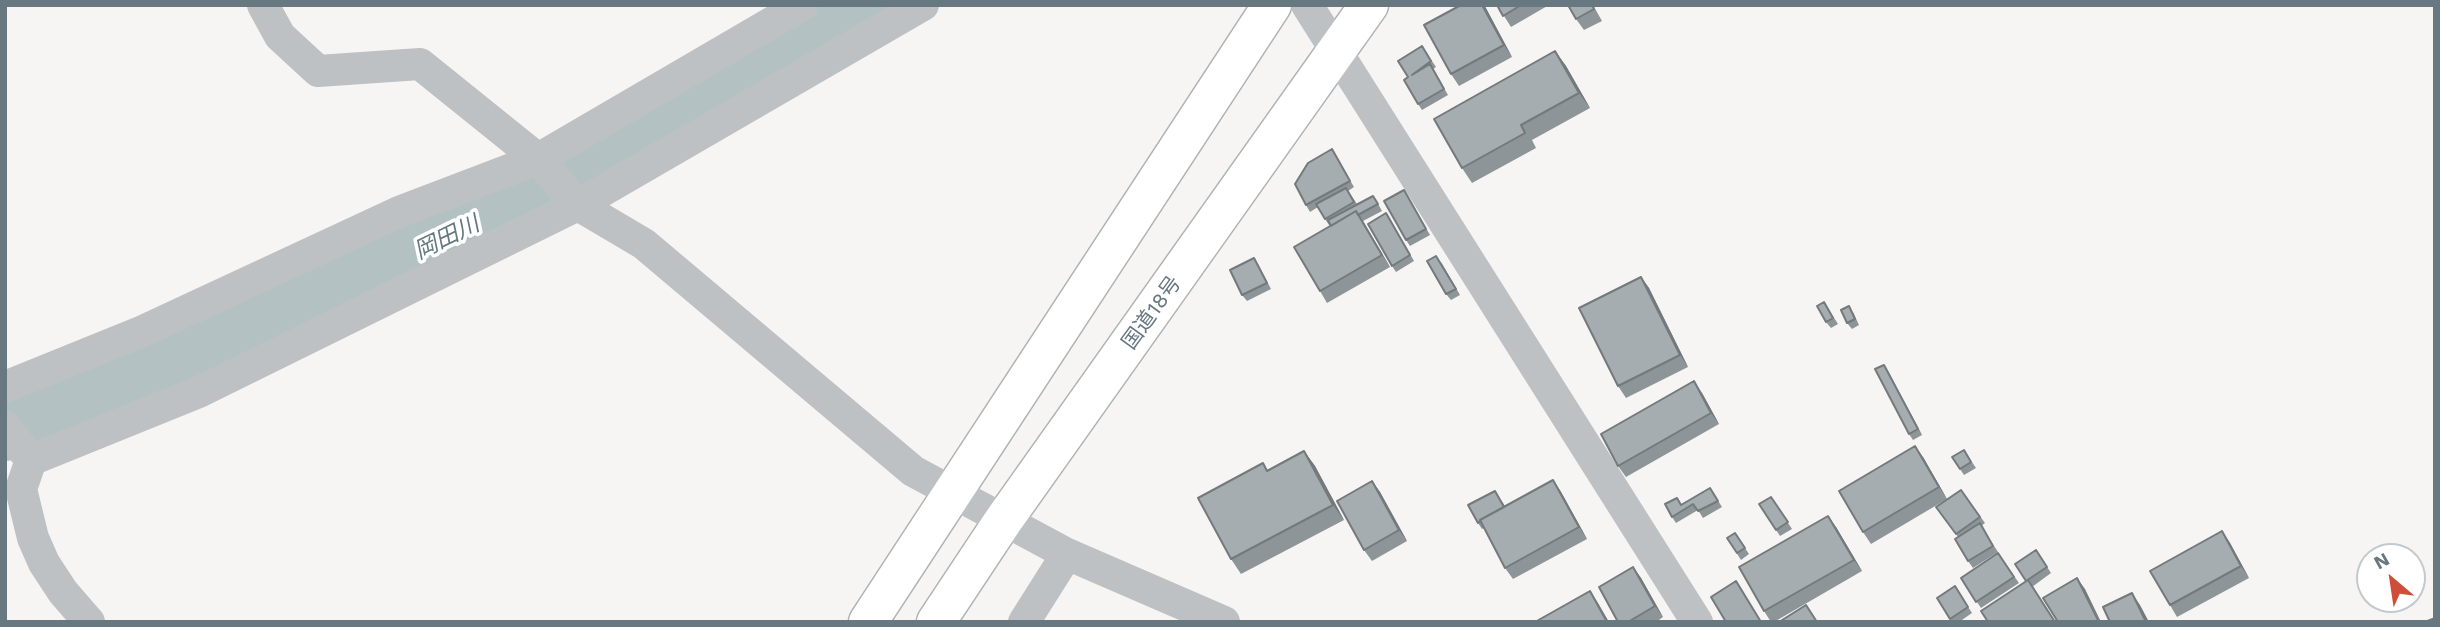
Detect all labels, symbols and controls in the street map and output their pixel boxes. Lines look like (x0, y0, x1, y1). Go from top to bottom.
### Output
water label: 岡田川 (410, 210, 484, 266)
street label: 国道18号 (1117, 272, 1187, 354)
north arrow (2356, 543, 2426, 613)
text: N (2370, 547, 2393, 574)

